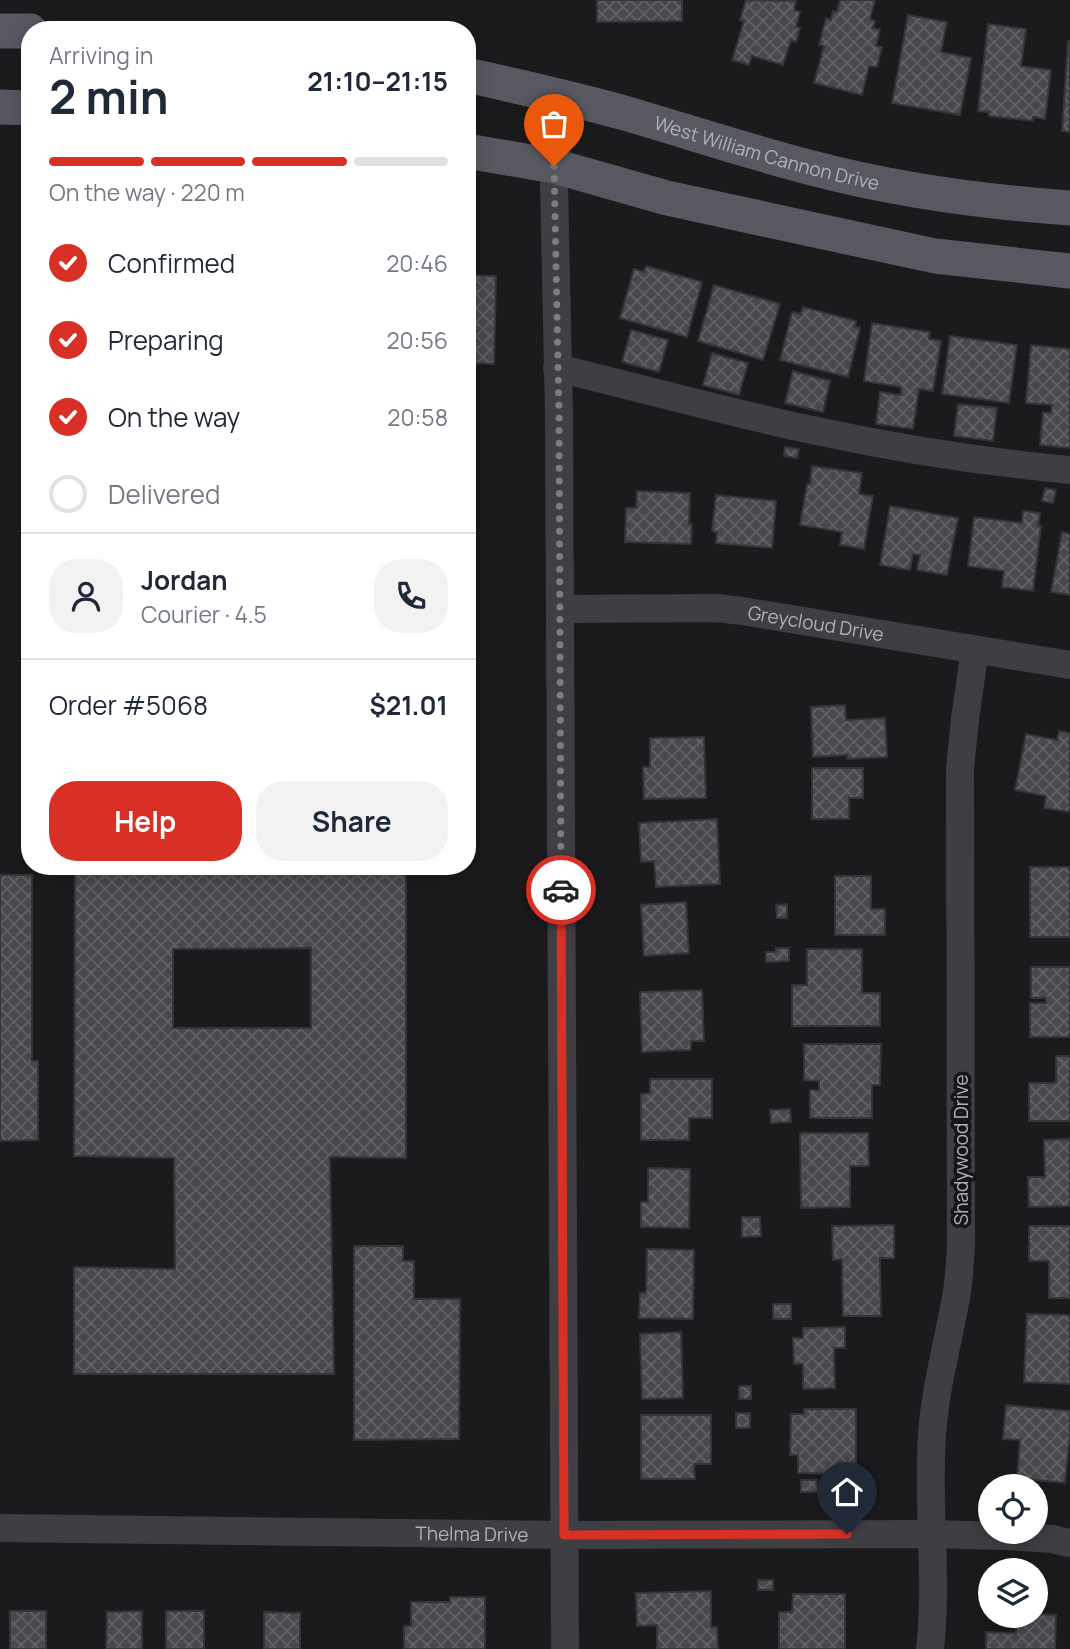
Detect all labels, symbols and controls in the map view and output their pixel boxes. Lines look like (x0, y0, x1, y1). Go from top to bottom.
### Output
text: Arriving in (49, 39, 154, 71)
text: 21:10–21:15 (307, 63, 448, 99)
text: 2 min (49, 65, 169, 128)
pin (524, 94, 584, 166)
icon: bag (535, 105, 573, 143)
street label: West William Cannon Drive (651, 110, 882, 196)
text: On the way · 220 m (49, 176, 245, 208)
icon: check (49, 244, 87, 282)
text: Confirmed (108, 245, 235, 281)
text: 20:46 (386, 247, 448, 279)
icon: check (49, 321, 87, 359)
text: Preparing (108, 322, 224, 358)
text: 20:56 (386, 324, 448, 356)
icon: check (49, 398, 87, 436)
text: On the way (108, 399, 240, 435)
text: 20:58 (387, 401, 448, 433)
text: Delivered (108, 476, 220, 512)
button: person (49, 559, 123, 633)
button: phone (374, 559, 448, 633)
text: Jordan (141, 562, 227, 598)
text: Courier · 4.5 (141, 598, 267, 630)
street label: Greycloud Drive (746, 599, 886, 647)
text: Order #5068 (49, 687, 208, 723)
text: $21.01 (369, 687, 448, 723)
button: Help (49, 781, 242, 861)
button: Share (256, 781, 448, 861)
courier (526, 855, 596, 925)
icon: car (542, 871, 580, 909)
street label: Shadywood Drive (948, 1075, 974, 1226)
pin (817, 1462, 877, 1534)
icon: home (828, 1473, 866, 1511)
map controls (978, 1474, 1048, 1628)
button: locate (978, 1474, 1048, 1544)
street label: Thelma Drive (415, 1520, 529, 1548)
button: layers (978, 1558, 1048, 1628)

